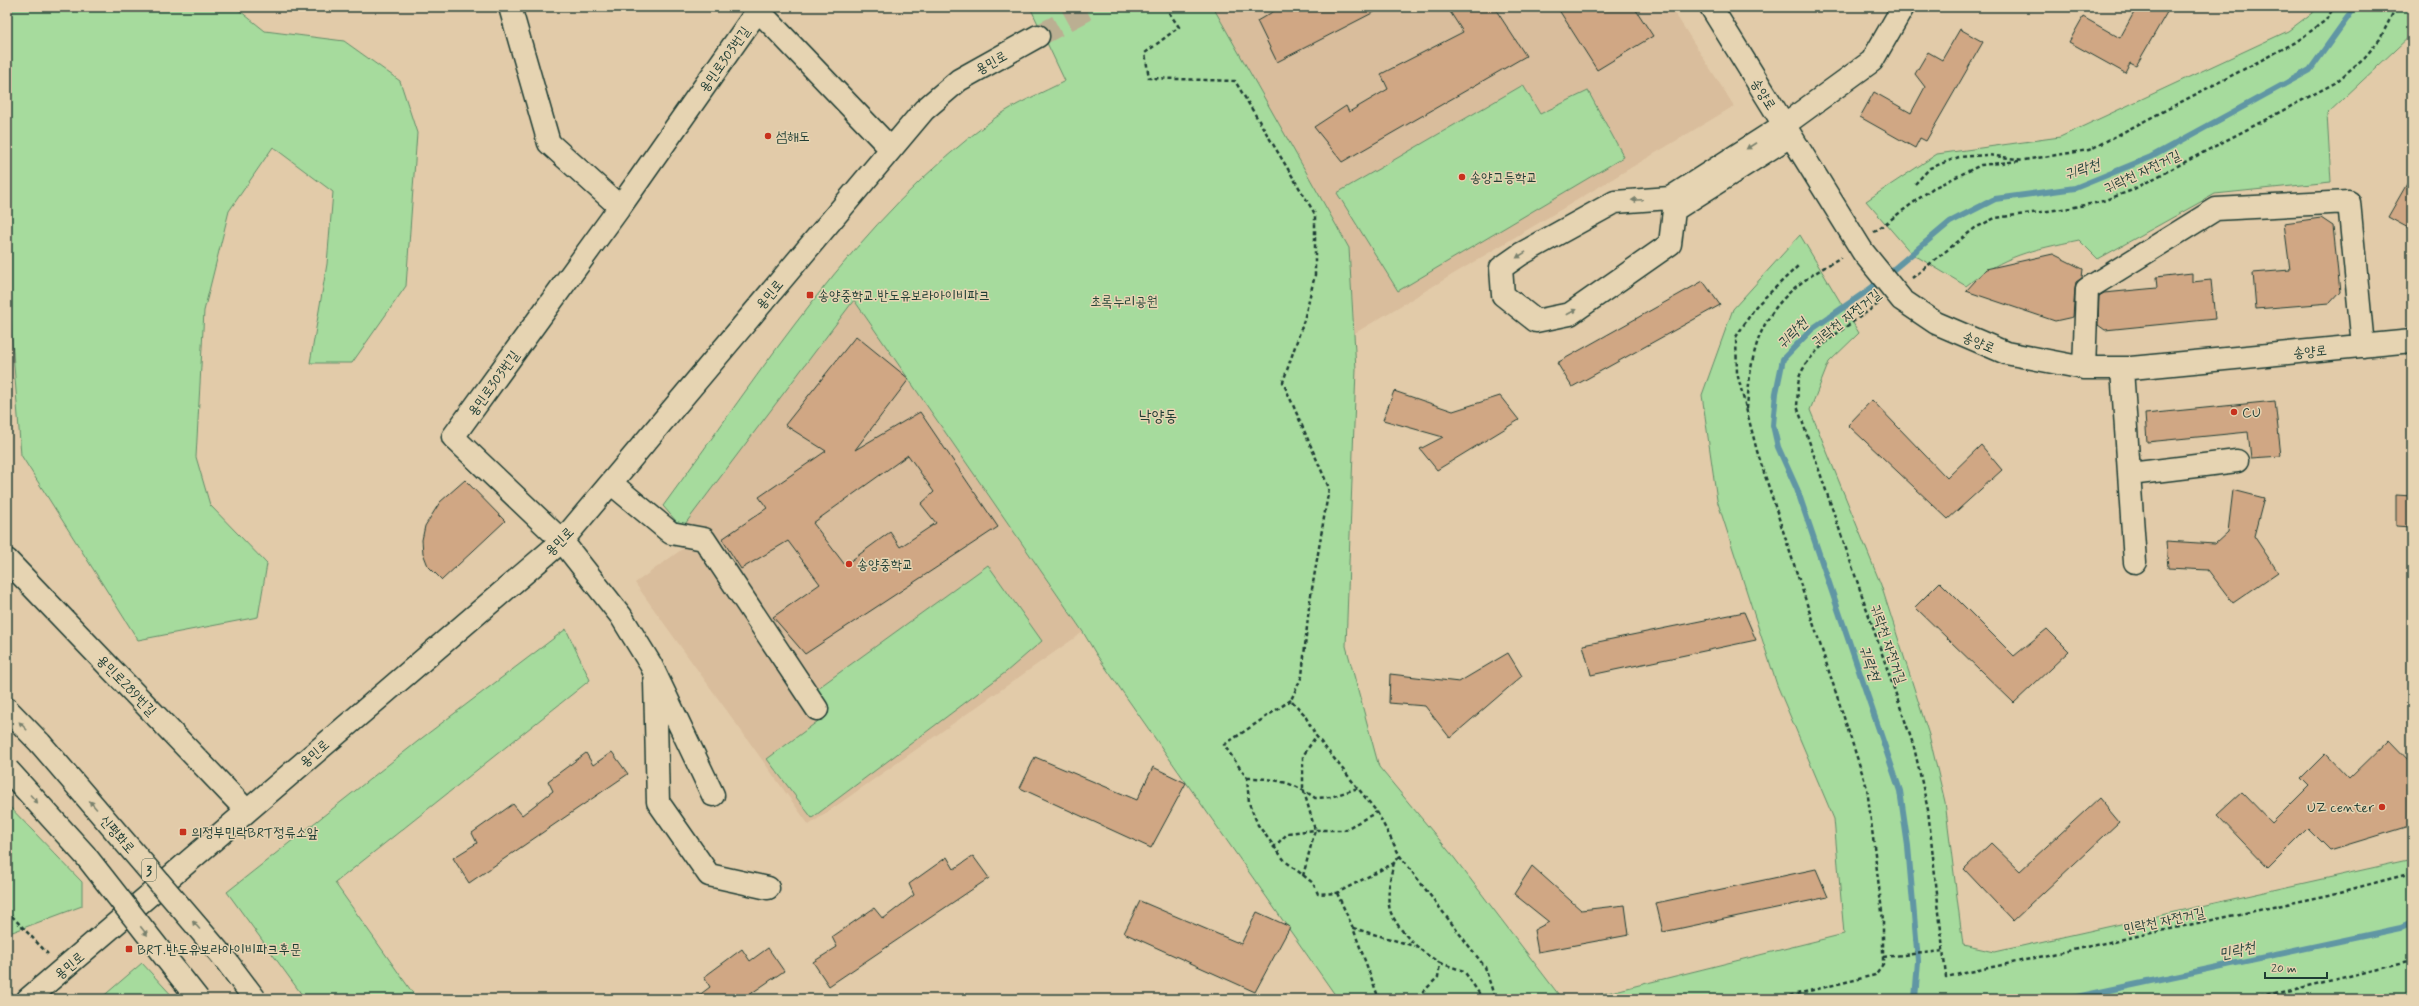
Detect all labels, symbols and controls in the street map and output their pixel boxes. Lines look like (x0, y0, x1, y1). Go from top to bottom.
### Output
street label: 용민로303번길 (695, 22, 755, 96)
street label: 용민로 (972, 47, 1011, 79)
street label: 송양로 (1747, 75, 1780, 114)
place label: 섬해도 (776, 128, 810, 146)
marker: 섬해도 (763, 131, 773, 141)
one-way arrow (1746, 142, 1756, 150)
street label: 귀락천 자전거길 (2101, 146, 2184, 198)
water label: 귀락천 (2062, 154, 2104, 185)
place label: 송양고등학교 (1470, 169, 1538, 187)
marker: 송양고등학교 (1457, 172, 1467, 182)
one-way arrow (1631, 197, 1643, 204)
one-way arrow (1515, 251, 1527, 258)
street label: 용민로 (752, 276, 788, 313)
street label: 귀락천 자전거길 (1809, 285, 1885, 350)
place label: 송양중학교.반도유보라아이비파크 (818, 287, 990, 305)
marker: 송양중학교.반도유보라아이비파크 (805, 290, 815, 300)
park label: 초록누리공원 (1090, 293, 1158, 311)
one-way arrow (1566, 309, 1578, 315)
water label: 귀락천 (1773, 312, 1814, 354)
street label: 송양로 (1960, 328, 1998, 358)
street label: 송양로 (2292, 342, 2328, 362)
street label: 용민로303번길 (464, 347, 524, 420)
place label: CU (2242, 404, 2261, 422)
district label: 낙양동 (1139, 406, 1177, 427)
marker: CU (2229, 407, 2239, 417)
street label: 용민로 (541, 523, 578, 560)
place label: 송양중학교 (857, 556, 913, 574)
marker: 송양중학교 (844, 559, 854, 569)
street label: 귀락천 자전거길 (1868, 602, 1910, 686)
water label: 귀락천 (1856, 643, 1884, 683)
street label: 용민로289번길 (93, 651, 160, 721)
one-way arrow (18, 721, 28, 731)
street label: 용민로 (296, 736, 333, 772)
one-way arrow (30, 793, 39, 804)
place label: UZ center (2307, 799, 2374, 817)
one-way arrow (88, 800, 97, 810)
marker: UZ center (2377, 802, 2387, 812)
street label: 신평화로 (96, 812, 139, 858)
place label: 의정부민락BRT정류소앞 (191, 824, 318, 842)
marker: 의정부민락BRT정류소앞 (178, 827, 188, 837)
road number: 3 (142, 859, 156, 881)
street label: 민락천 자전거길 (2122, 903, 2207, 938)
one-way arrow (191, 919, 200, 930)
one-way arrow (140, 925, 149, 936)
water label: 민락천 (2217, 937, 2259, 965)
place label: BRT.반도유보라아이비파크후문 (137, 941, 301, 959)
marker: BRT.반도유보라아이비파크후문 (124, 944, 134, 954)
street label: 용민로 (51, 948, 88, 984)
scale bar (2265, 954, 2327, 980)
text: 20 m (2271, 961, 2297, 977)

